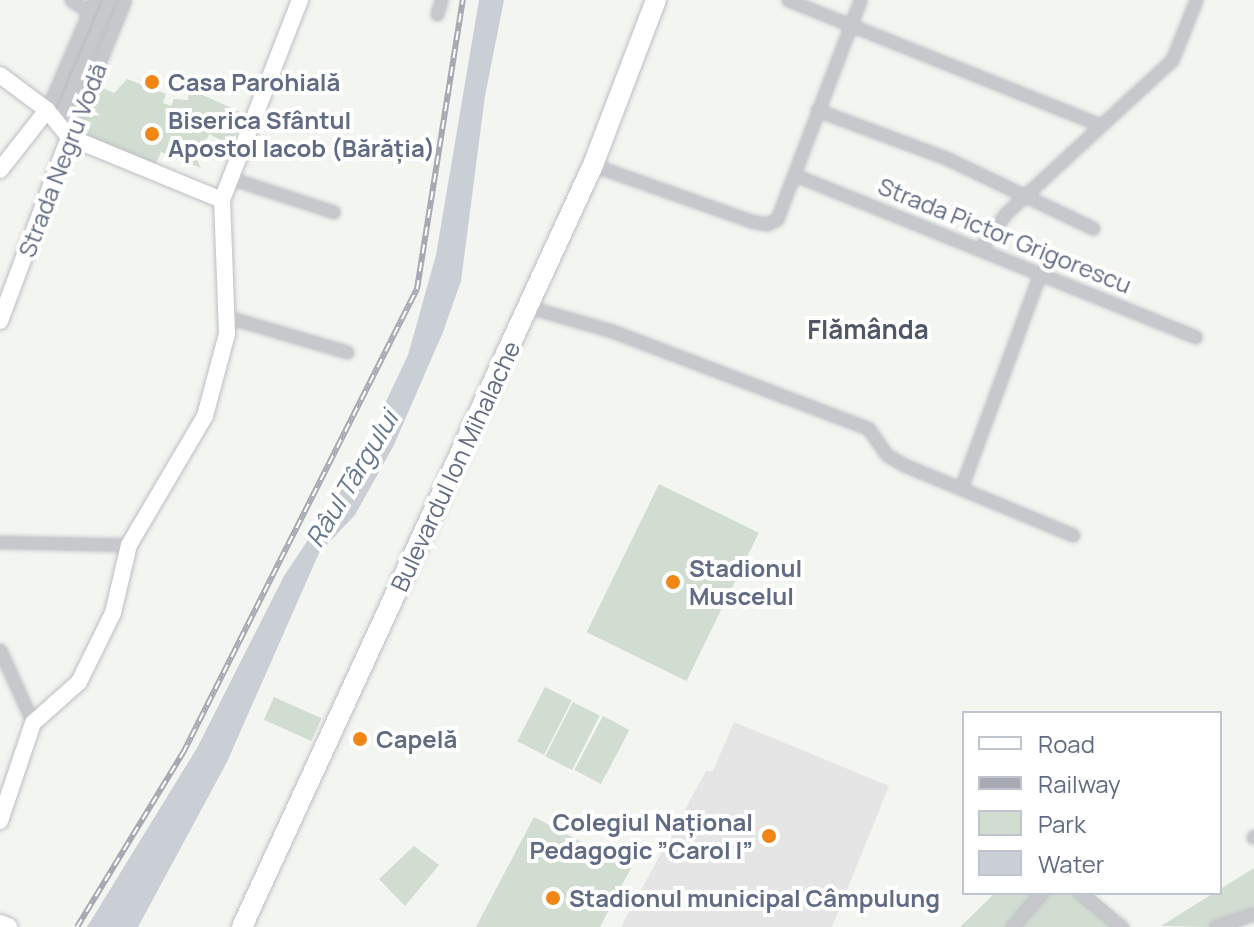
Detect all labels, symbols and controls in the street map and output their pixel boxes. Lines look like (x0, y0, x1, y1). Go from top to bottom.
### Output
street label: Strada Negru Vodă (12, 59, 112, 261)
place label: Casa Parohială (168, 68, 340, 96)
marker: Casa Parohială (143, 73, 161, 91)
place label: Biserica Sfântul Apostol Iacob (Bărăția) (168, 106, 435, 162)
marker: Biserica Sfântul Apostol Iacob (Bărăția) (143, 125, 161, 143)
street label: Strada Pictor Grigorescu (874, 171, 1136, 299)
district label: Flămânda (807, 314, 929, 346)
street label: Bulevardul Ion Mihalache (384, 336, 526, 596)
water label: Râul Târgului (299, 405, 405, 553)
place label: Stadionul Muscelul (689, 554, 802, 610)
marker: Stadionul Muscelul (664, 573, 682, 591)
legend (962, 711, 1222, 895)
place label: Capelă (376, 725, 457, 753)
text: Road (1038, 727, 1095, 760)
marker: Capelă (351, 730, 369, 748)
text: Railway (1038, 767, 1121, 800)
text: Park (1038, 807, 1086, 840)
place label: Colegiul Național Pedagogic ”Carol I” (529, 808, 753, 864)
marker: Colegiul Național Pedagogic ”Carol I” (760, 827, 778, 845)
text: Water (1038, 847, 1105, 880)
place label: Stadionul municipal Câmpulung (569, 884, 940, 912)
marker: Stadionul municipal Câmpulung (544, 889, 562, 907)

